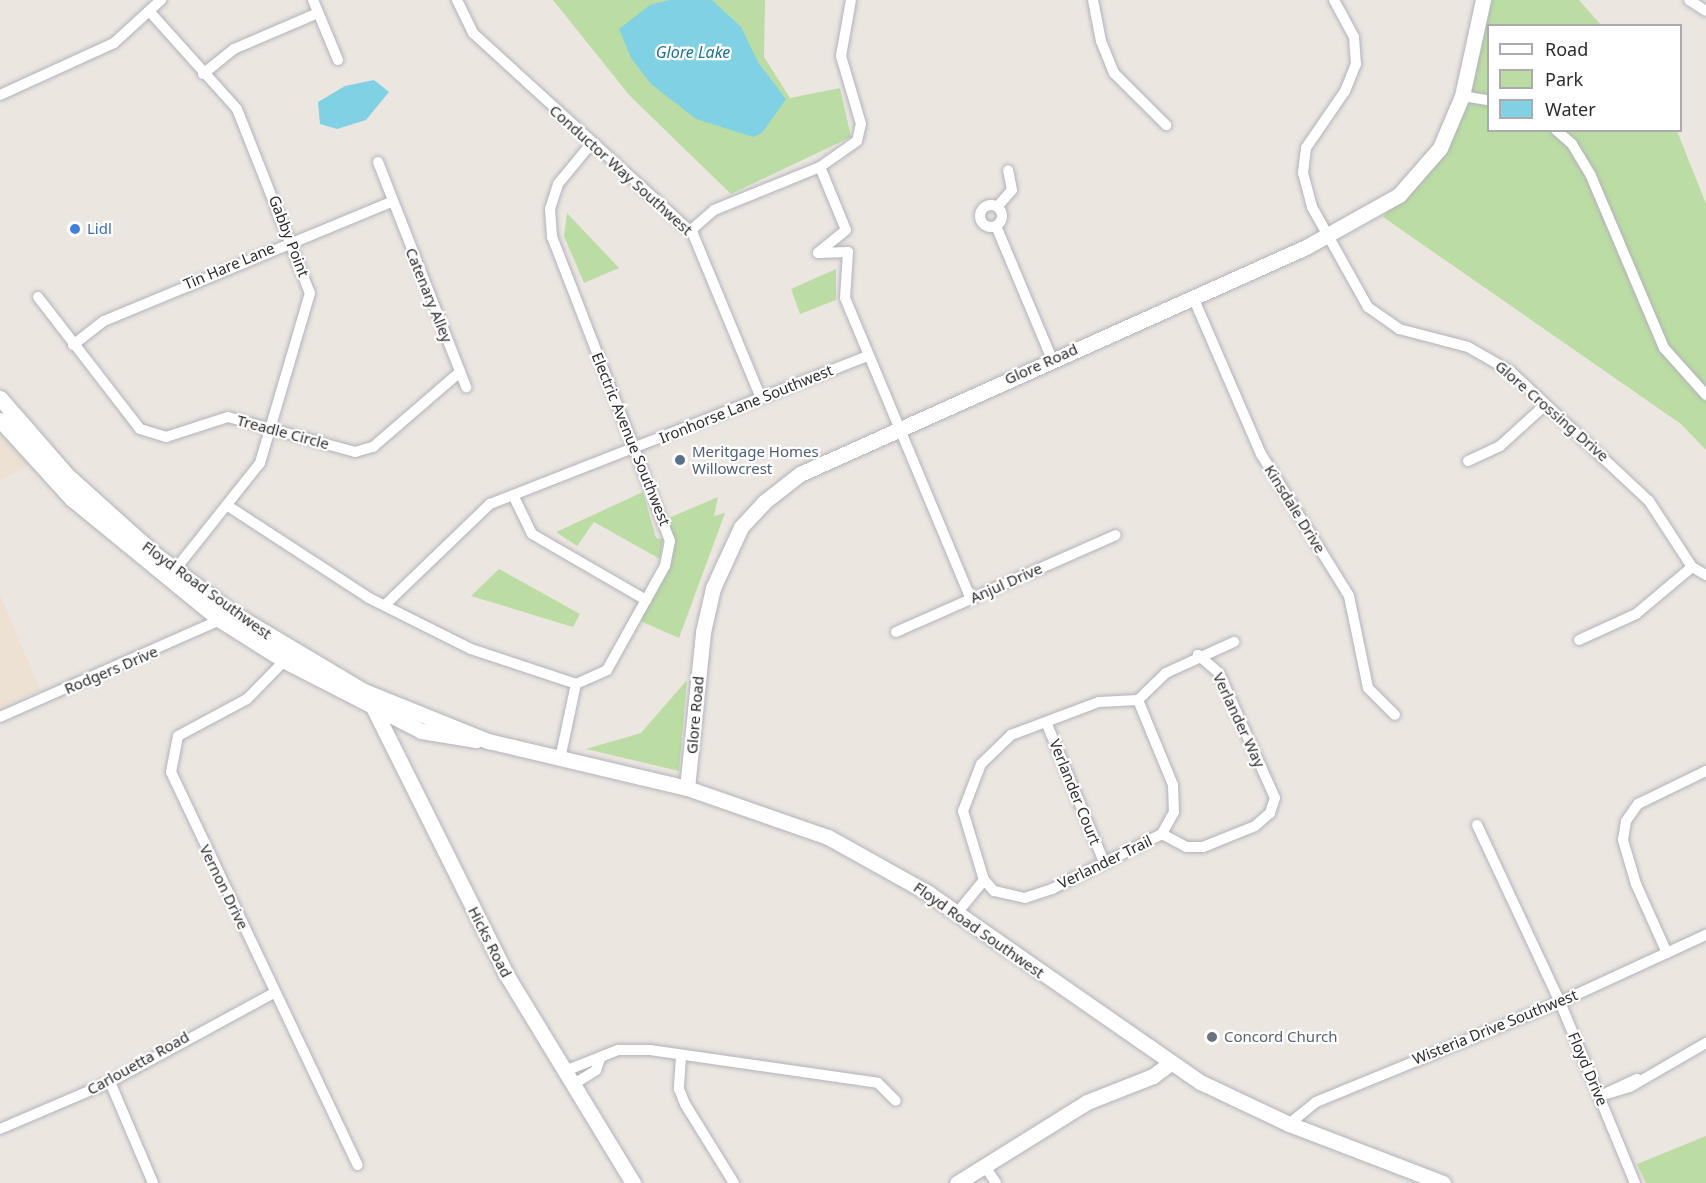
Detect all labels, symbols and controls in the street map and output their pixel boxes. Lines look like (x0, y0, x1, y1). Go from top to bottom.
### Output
legend (1487, 24, 1682, 132)
text: Road (1545, 37, 1588, 61)
water label: Glore Lake (656, 42, 730, 62)
text: Park (1545, 67, 1583, 91)
text: Water (1545, 97, 1596, 121)
street label: Conductor Way Southwest (546, 101, 696, 239)
street label: Gabby Point (265, 193, 313, 279)
place label: Lidl (87, 220, 112, 238)
marker: Lidl (68, 222, 82, 236)
street label: Tin Hare Lane (181, 239, 277, 293)
street label: Catenary Alley (402, 245, 456, 345)
street label: Glore Road (1002, 340, 1080, 388)
street label: Electric Avenue Southwest (588, 350, 674, 528)
street label: Glore Crossing Drive (1492, 357, 1612, 465)
street label: Ironhorse Lane Southwest (657, 361, 835, 447)
street label: Treadle Circle (235, 411, 331, 453)
place label: Meritgage Homes Willowcrest (692, 442, 819, 477)
marker: Meritgage Homes Willowcrest (673, 453, 687, 467)
street label: Kinsdale Drive (1261, 462, 1329, 556)
street label: Floyd Road Southwest (139, 537, 275, 643)
street label: Anjul Drive (967, 559, 1045, 607)
street label: Rodgers Drive (62, 642, 160, 698)
street label: Verlander Way (1209, 670, 1269, 770)
street label: Glore Road (683, 675, 707, 755)
street label: Verlander Court (1046, 737, 1104, 847)
street label: Verlander Trail (1055, 831, 1155, 893)
street label: Vernon Drive (196, 842, 252, 932)
street label: Floyd Road Southwest (910, 878, 1048, 982)
street label: Hicks Road (464, 903, 516, 981)
street label: Wisteria Drive Southwest (1410, 986, 1580, 1068)
street label: Carlouetta Road (84, 1028, 192, 1098)
place label: Concord Church (1224, 1028, 1338, 1046)
street label: Floyd Drive (1564, 1029, 1612, 1109)
marker: Concord Church (1205, 1030, 1219, 1044)

